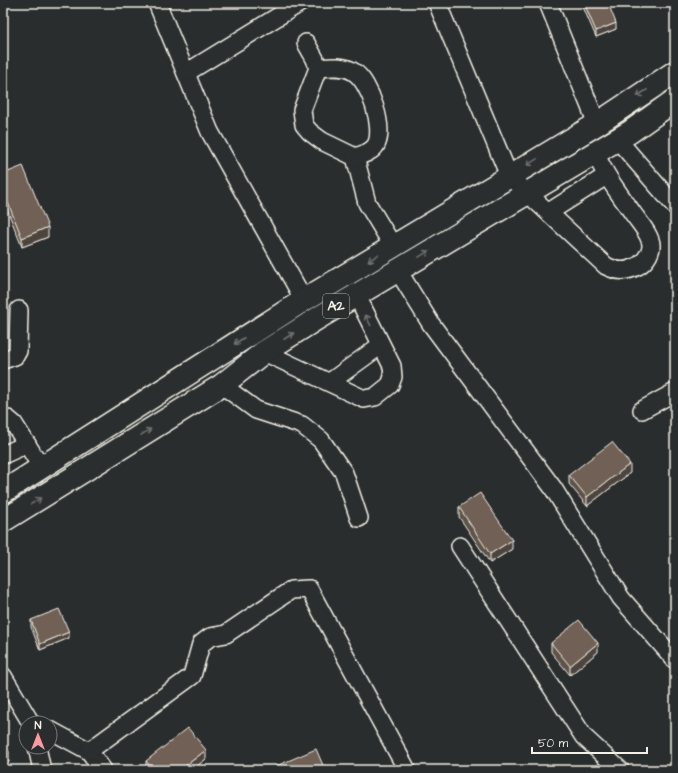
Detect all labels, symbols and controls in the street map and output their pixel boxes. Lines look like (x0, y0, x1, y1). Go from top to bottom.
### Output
one-way arrow (637, 89, 648, 97)
one-way arrow (526, 159, 538, 167)
one-way arrow (418, 249, 430, 257)
one-way arrow (367, 254, 379, 262)
road number: A2 (323, 294, 349, 318)
one-way arrow (364, 314, 371, 326)
one-way arrow (283, 332, 294, 340)
one-way arrow (233, 338, 245, 346)
one-way arrow (141, 428, 152, 436)
one-way arrow (30, 496, 42, 504)
north arrow (18, 715, 58, 755)
text: N (35, 718, 42, 733)
scale bar (532, 729, 647, 755)
text: 50 m (538, 735, 569, 752)

